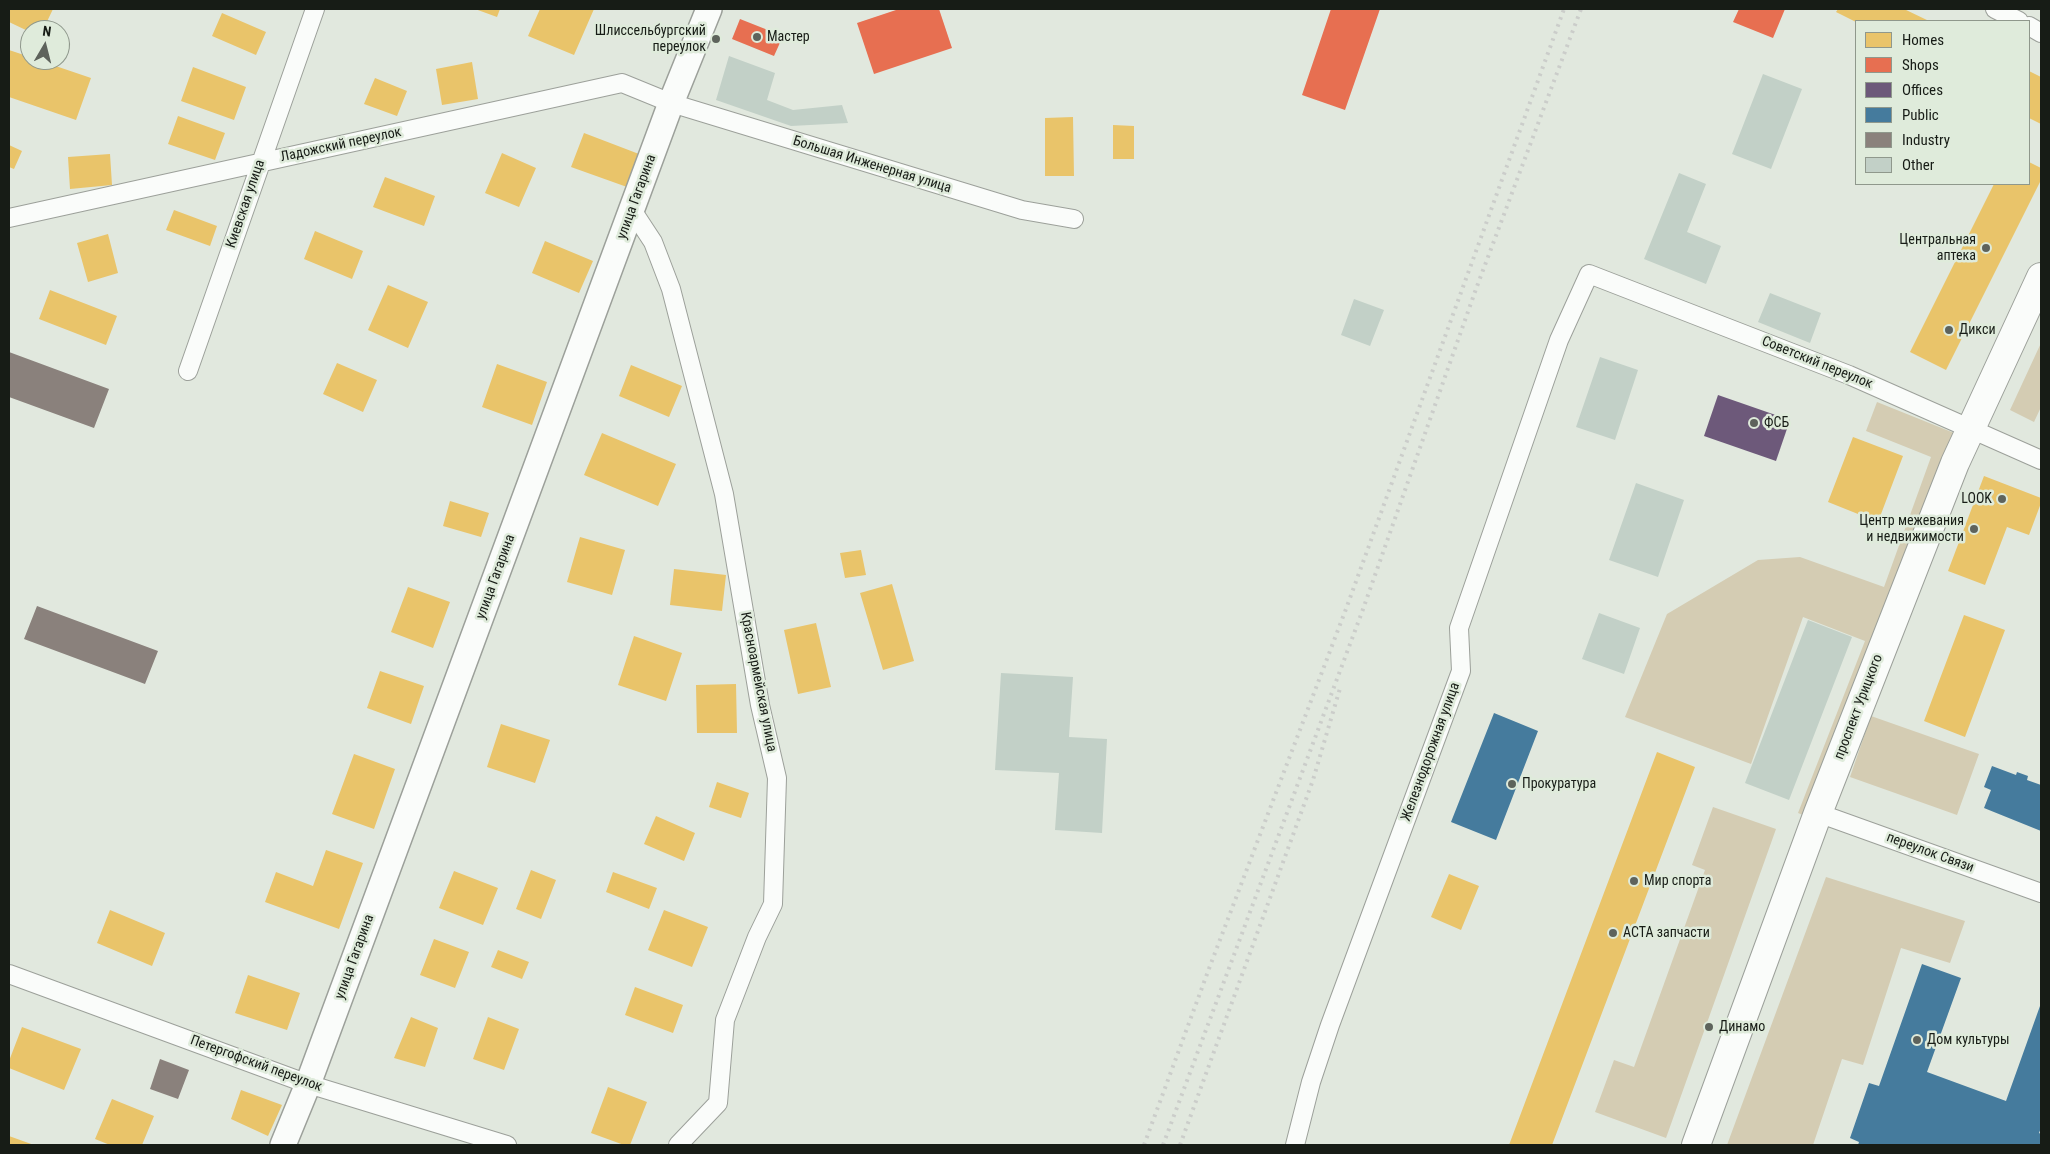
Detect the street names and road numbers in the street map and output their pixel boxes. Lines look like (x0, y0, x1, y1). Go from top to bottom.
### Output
street label: Ладожский переулок (279, 124, 403, 166)
street label: Большая Инженерная улица (791, 133, 953, 197)
street label: улица Гагарина (614, 152, 660, 242)
street label: Киевская улица (223, 158, 269, 250)
street label: Советский переулок (1759, 333, 1875, 393)
street label: улица Гагарина (473, 532, 519, 622)
street label: Красноармейская улица (736, 611, 780, 753)
street label: проспект Урицкого (1831, 652, 1887, 762)
street label: Железнодорожная улица (1398, 680, 1464, 824)
street label: переулок Связи (1884, 829, 1976, 877)
street label: улица Гагарина (332, 912, 378, 1002)
street label: Петергофский переулок (188, 1032, 324, 1096)

